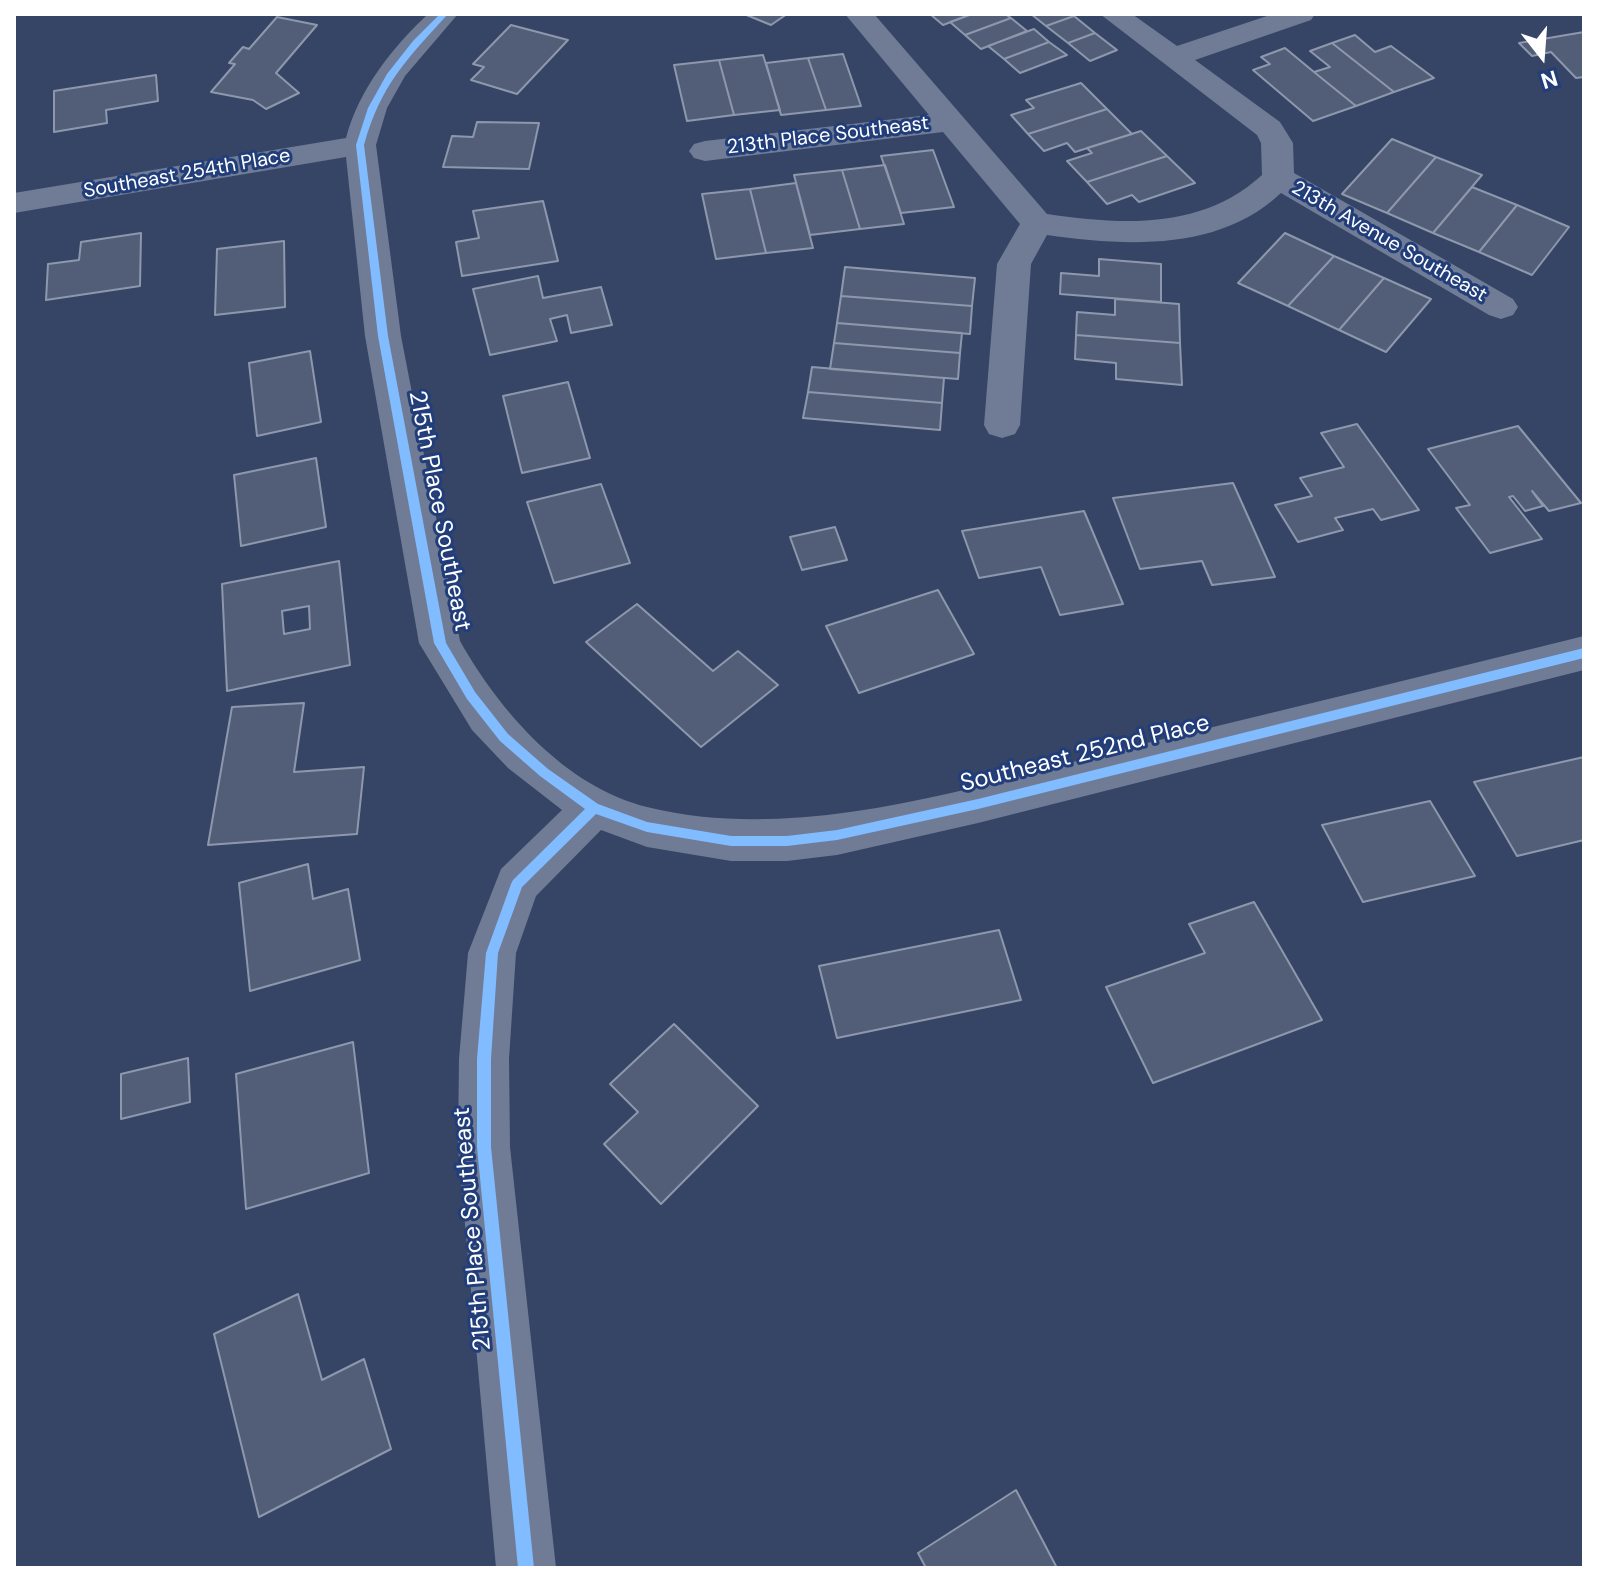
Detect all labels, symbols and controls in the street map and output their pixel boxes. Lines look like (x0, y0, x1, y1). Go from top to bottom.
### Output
north arrow (1502, 16, 1582, 96)
text: N (1537, 63, 1561, 96)
street label: 213th Place Southeast (726, 112, 930, 160)
street label: Southeast 254th Place (82, 144, 292, 204)
street label: 213th Avenue Southeast (1287, 176, 1491, 308)
street label: 215th Place Southeast (402, 388, 476, 634)
street label: Southeast 252nd Place (957, 709, 1213, 799)
street label: 215th Place Southeast (448, 1106, 498, 1352)

